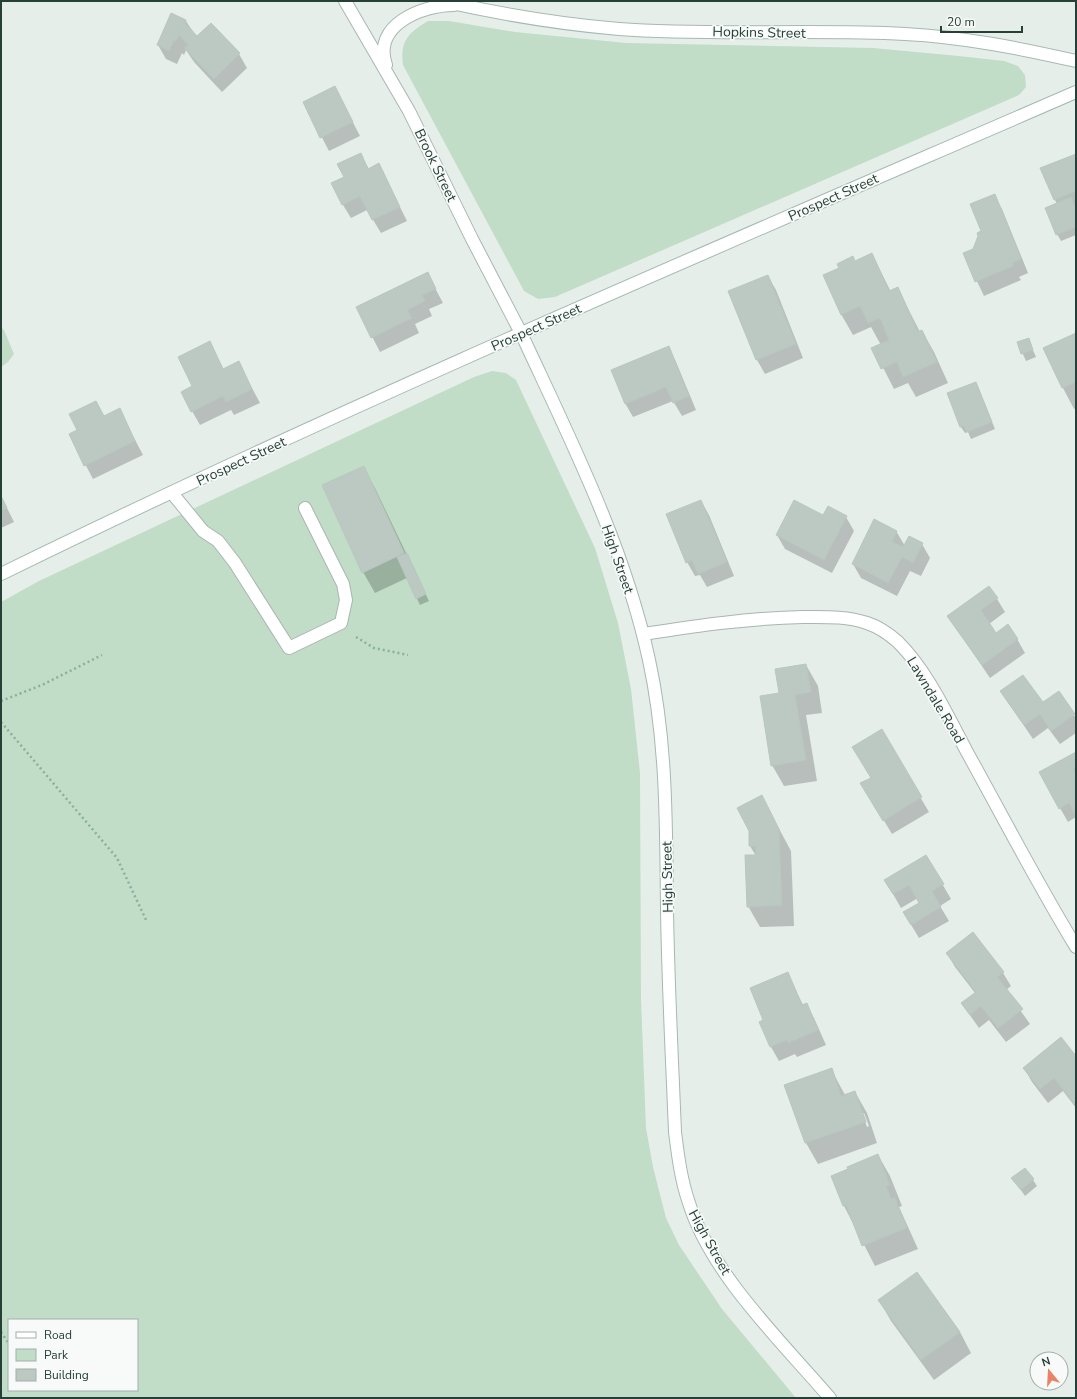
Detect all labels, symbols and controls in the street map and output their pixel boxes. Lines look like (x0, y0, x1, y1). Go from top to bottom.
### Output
scale bar (941, 8, 1022, 34)
text: 20 m (947, 14, 975, 30)
street label: Hopkins Street (712, 22, 806, 43)
street label: Brook Street (410, 126, 461, 205)
street label: Prospect Street (785, 169, 881, 226)
street label: Prospect Street (488, 299, 584, 356)
street label: Prospect Street (193, 432, 289, 491)
street label: High Street (597, 522, 638, 596)
street label: Lawndale Road (902, 653, 969, 747)
street label: High Street (657, 841, 678, 913)
street label: High Street (684, 1206, 735, 1278)
legend (8, 1319, 138, 1391)
text: Road (44, 1327, 72, 1343)
text: Park (44, 1347, 69, 1363)
north arrow (1029, 1351, 1069, 1391)
text: N (1040, 1354, 1052, 1370)
text: Building (44, 1367, 89, 1383)

